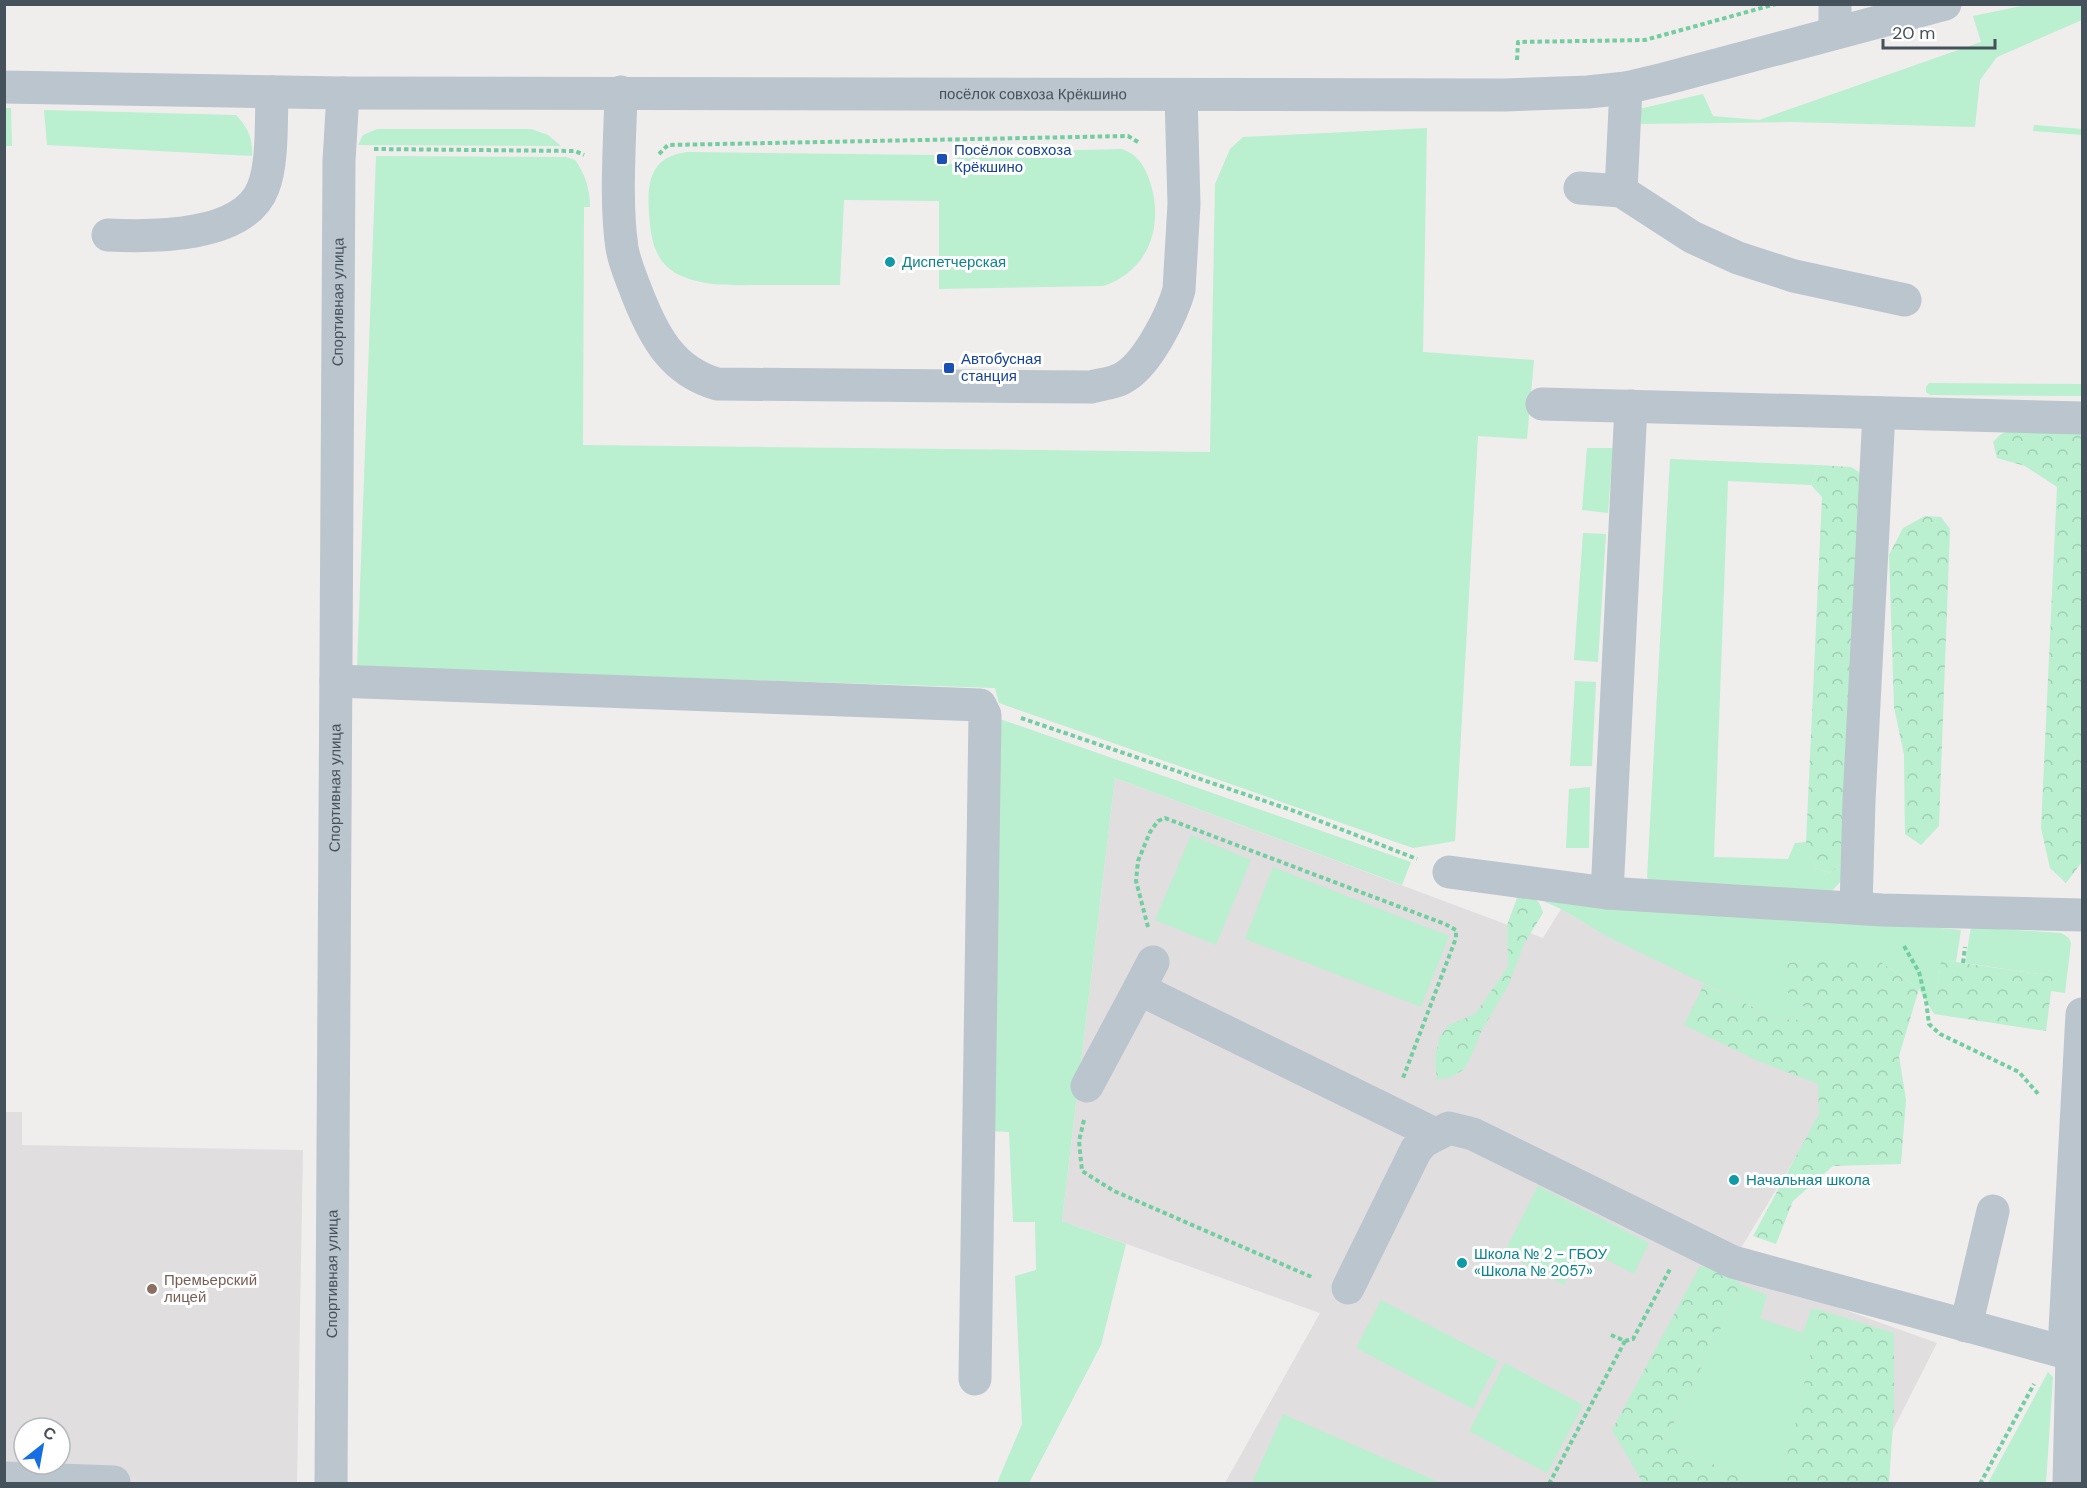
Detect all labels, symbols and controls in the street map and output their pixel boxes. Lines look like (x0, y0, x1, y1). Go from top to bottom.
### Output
scale bar (1883, 12, 1996, 50)
text: 20 m (1892, 21, 1935, 45)
street label: посёлок совхоза Крёкшино (939, 84, 1127, 104)
place label: Посёлок совхоза Крёкшино (954, 140, 1072, 177)
marker: Посёлок совхоза Крёкшино (935, 152, 949, 166)
street label: Спортивная улица (328, 237, 349, 366)
place label: Диспетчерская (902, 252, 1006, 272)
marker: Диспетчерская (883, 255, 897, 269)
place label: Автобусная станция (961, 349, 1042, 386)
marker: Автобусная станция (942, 361, 956, 375)
street label: Спортивная улица (325, 723, 346, 852)
place label: Начальная школа (1746, 1170, 1871, 1190)
marker: Начальная школа (1727, 1173, 1741, 1187)
street label: Спортивная улица (322, 1209, 343, 1338)
place label: Школа № 2 - ГБОУ «Школа № 2057» (1474, 1244, 1608, 1281)
marker: Школа № 2 - ГБОУ «Школа № 2057» (1455, 1256, 1469, 1270)
place label: Премьерский лицей (164, 1270, 257, 1307)
marker: Премьерский лицей (145, 1282, 159, 1296)
north arrow (12, 1416, 72, 1476)
text: С (39, 1422, 60, 1446)

